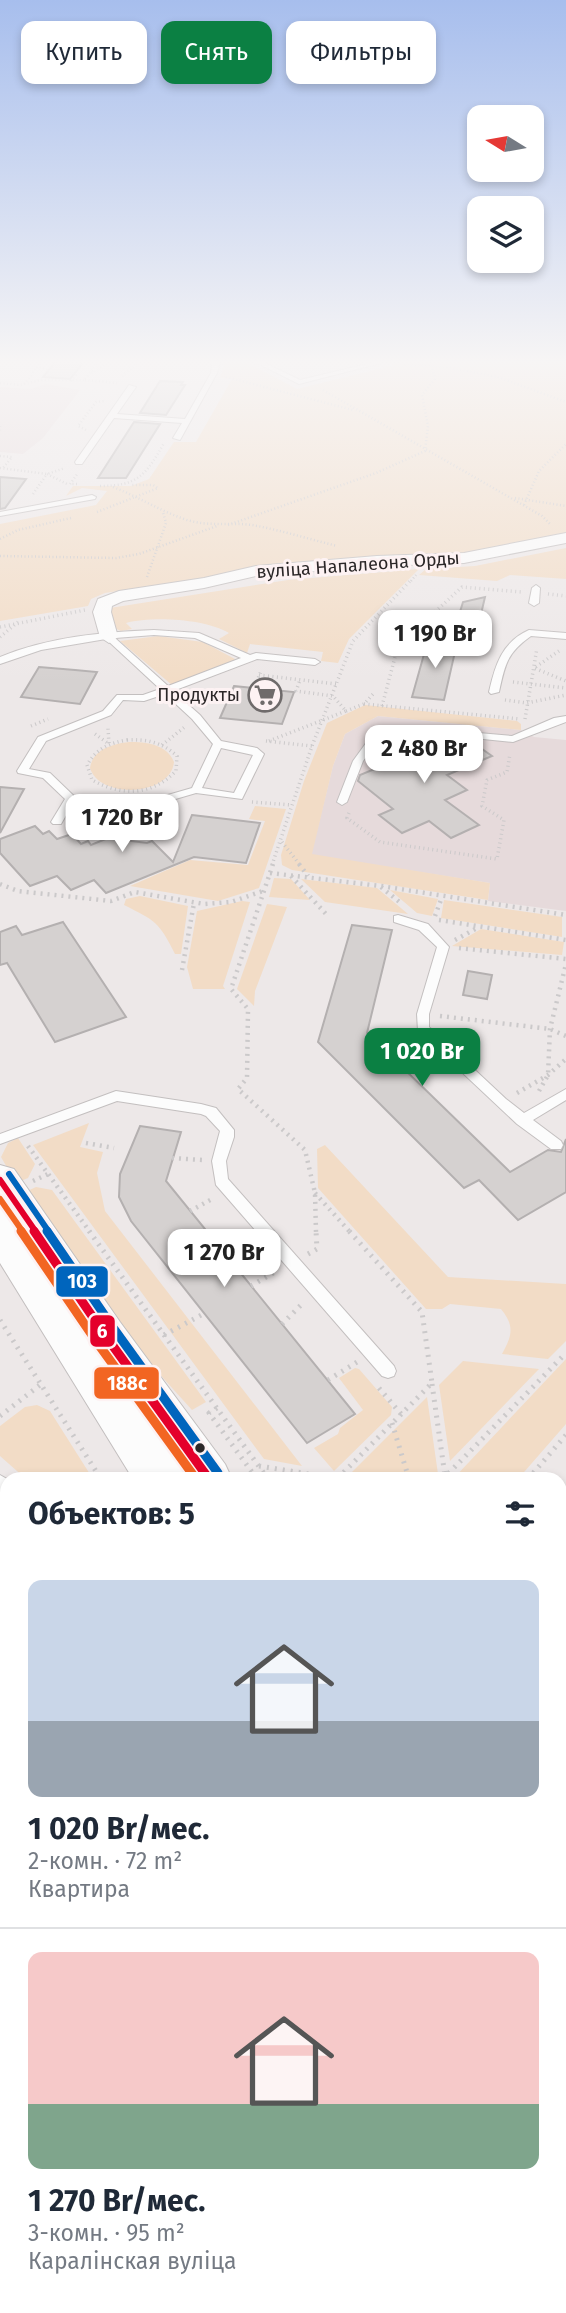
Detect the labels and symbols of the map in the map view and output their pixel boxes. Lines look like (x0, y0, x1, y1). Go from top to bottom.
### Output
north arrow (467, 105, 544, 182)
street label: вуліца Напалеона Орды (256, 547, 460, 583)
pin: 1 190 Br (363, 610, 507, 670)
supermarket icon: Продукты (246, 676, 284, 714)
place label: Продукты (157, 684, 240, 706)
pin: 2 480 Br (352, 726, 496, 785)
pin: 1 720 Br (50, 794, 194, 854)
pin: 1 020 Br (350, 1028, 494, 1088)
pin: 1 270 Br (152, 1230, 296, 1289)
line badge: 103 (55, 1265, 109, 1298)
text: 103 (67, 1270, 97, 1293)
line badge: 6 (89, 1314, 116, 1348)
text: 6 (97, 1320, 108, 1343)
line badge: 188с (93, 1366, 160, 1400)
text: 188с (107, 1372, 147, 1395)
unlabelled marker (193, 1441, 207, 1455)

